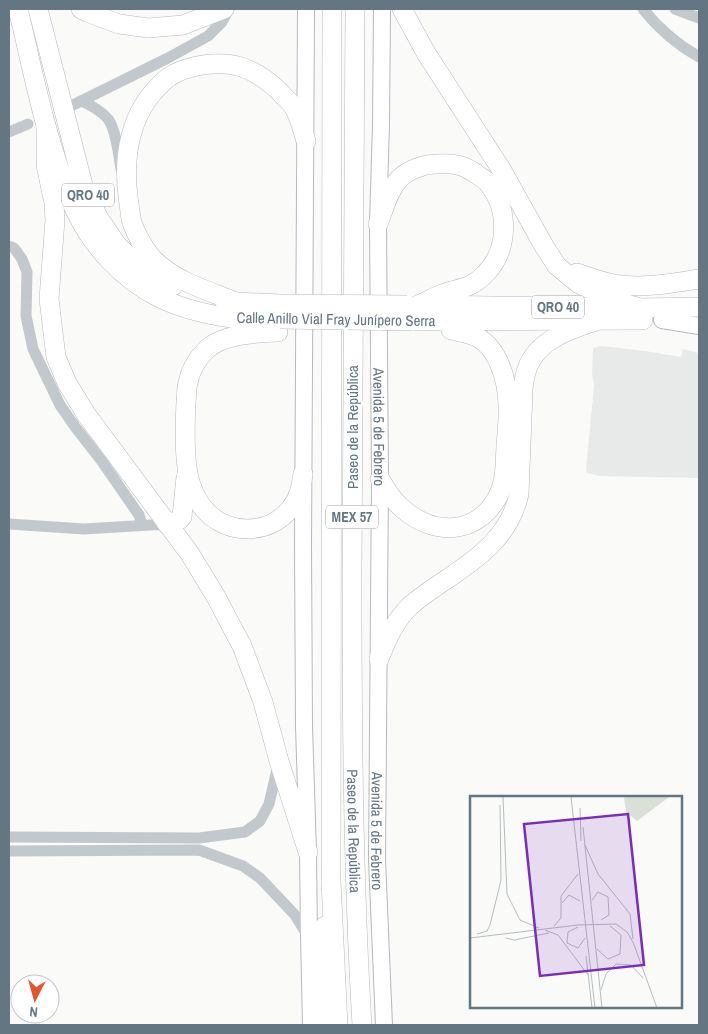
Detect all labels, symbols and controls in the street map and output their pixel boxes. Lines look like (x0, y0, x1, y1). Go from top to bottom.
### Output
road number: QRO 40 (62, 184, 114, 206)
road number: QRO 40 (532, 296, 584, 318)
street label: Calle Anillo Vial Fray Junípero Serra (236, 307, 436, 331)
street label: Paseo de la República (342, 365, 363, 489)
street label: Avenida 5 de Febrero (369, 367, 391, 486)
road number: MEX 57 (326, 506, 378, 528)
street label: Paseo de la República (343, 769, 366, 893)
street label: Avenida 5 de Febrero (366, 771, 389, 891)
inset map (470, 796, 683, 1009)
north arrow (10, 974, 60, 1024)
text: N (29, 1003, 39, 1021)

